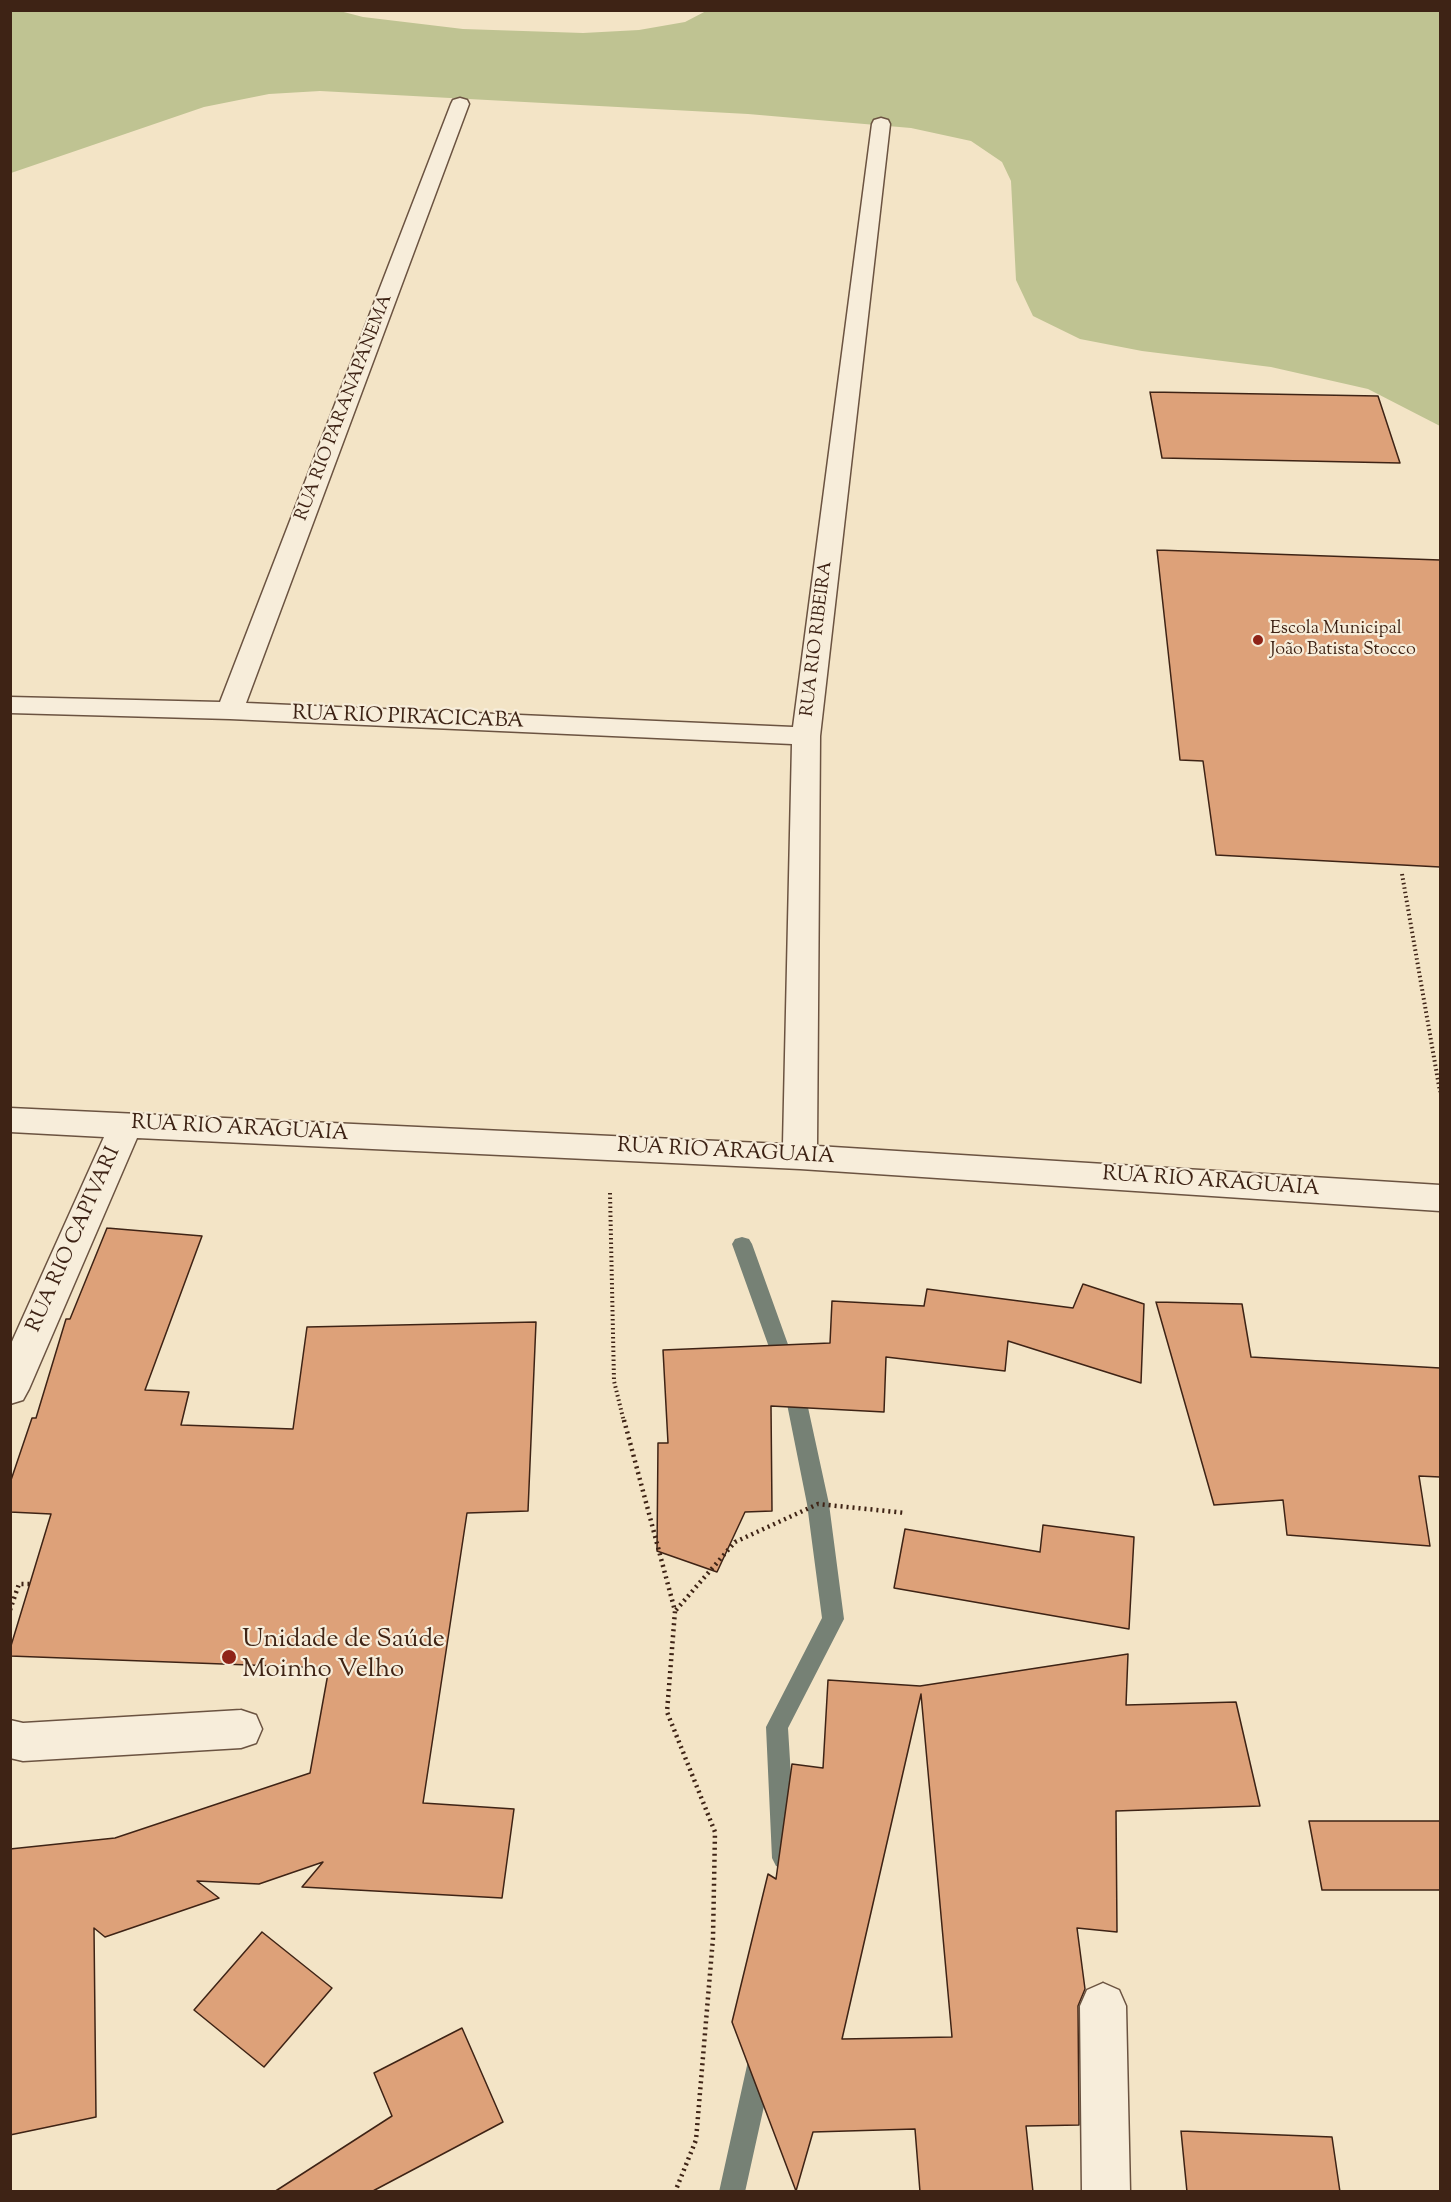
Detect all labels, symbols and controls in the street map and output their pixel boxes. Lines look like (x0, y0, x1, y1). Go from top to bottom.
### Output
street label: RUA RIO PARANAPANEMA (292, 292, 398, 524)
street label: RUA RIO RIBEIRA (798, 560, 838, 718)
place label: Escola Municipal João Batista Stocco (1270, 619, 1416, 662)
marker: Escola Municipal João Batista Stocco (1251, 633, 1265, 647)
street label: RUA RIO PIRACICABA (292, 702, 524, 736)
street label: RUA RIO ARAGUAIA (131, 1112, 349, 1148)
street label: RUA RIO ARAGUAIA (617, 1135, 835, 1171)
street label: RUA RIO CAPIVARI (23, 1143, 127, 1337)
street label: RUA RIO ARAGUAIA (1101, 1163, 1321, 1203)
place label: Unidade de Saúde Moinho Velho (242, 1626, 445, 1688)
marker: Unidade de Saúde Moinho Velho (220, 1648, 238, 1666)

